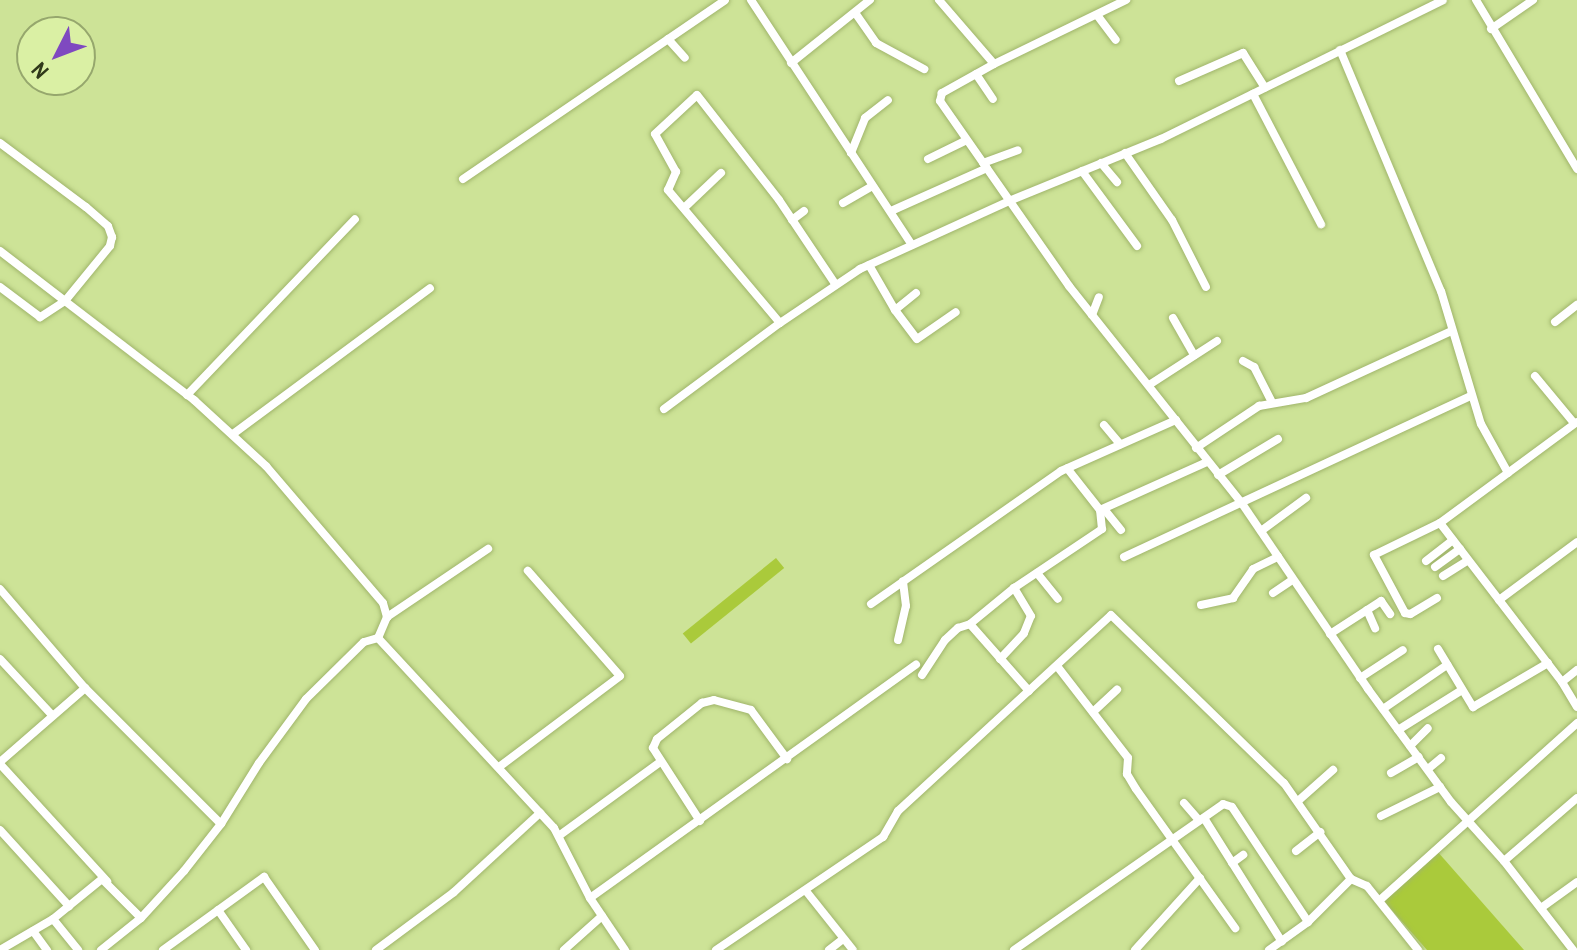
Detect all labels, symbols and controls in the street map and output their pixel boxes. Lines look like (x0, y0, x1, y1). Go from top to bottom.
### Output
north arrow (16, 16, 96, 96)
text: N (24, 56, 55, 86)

